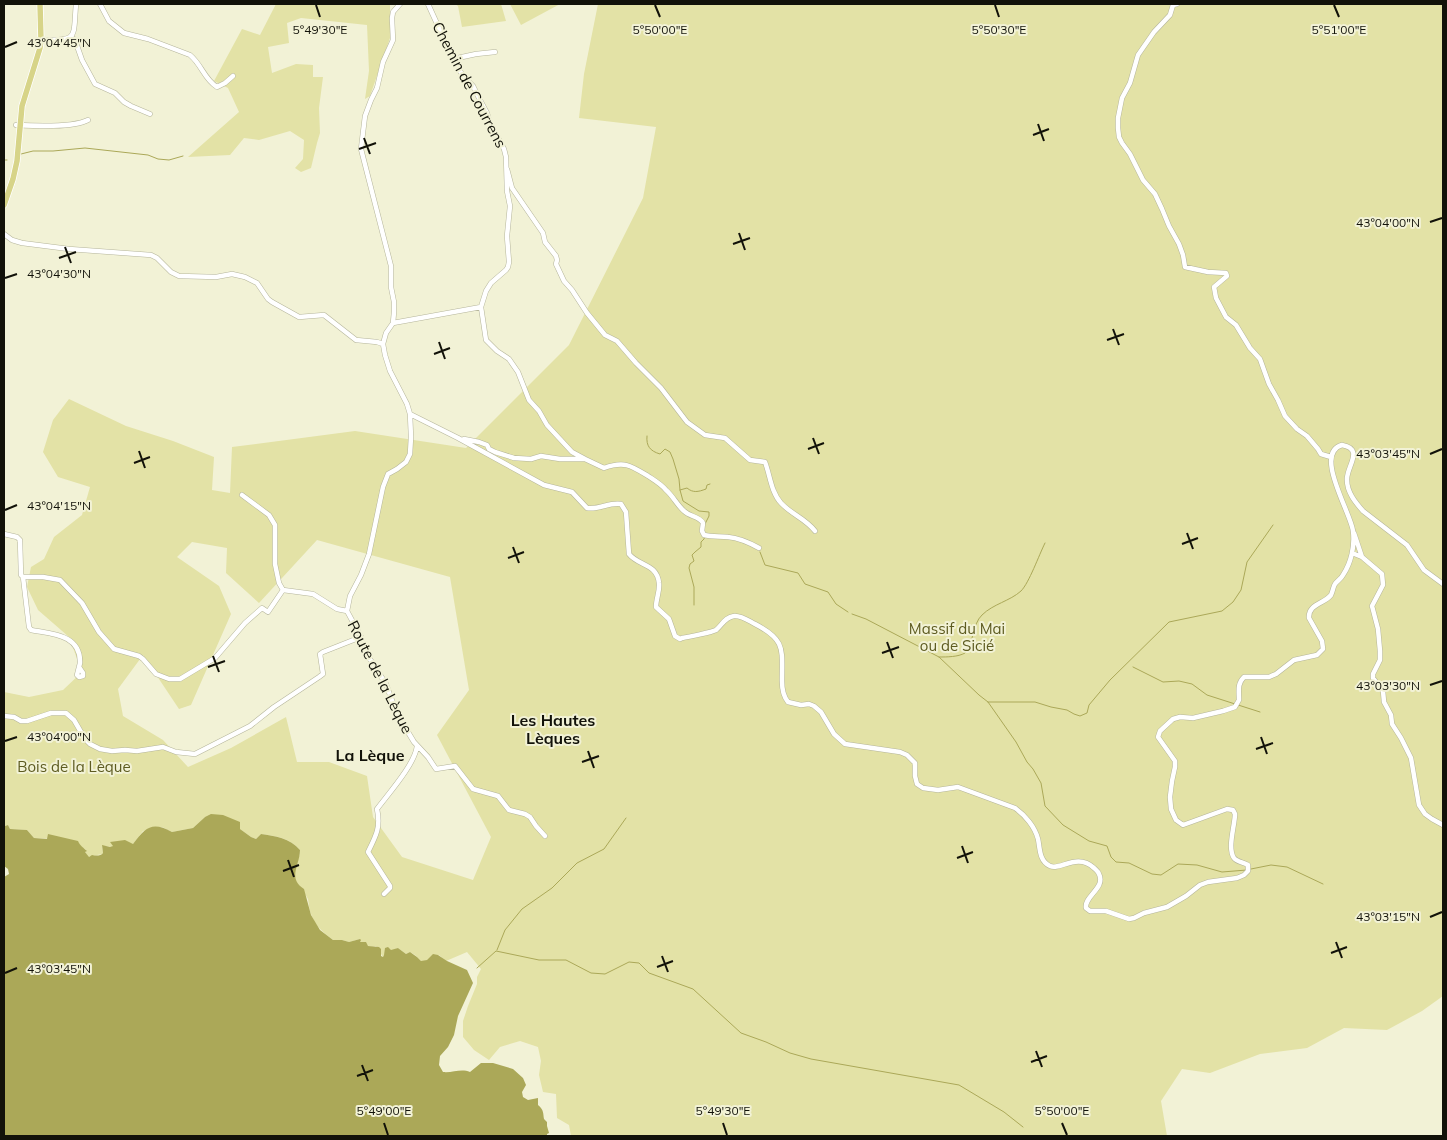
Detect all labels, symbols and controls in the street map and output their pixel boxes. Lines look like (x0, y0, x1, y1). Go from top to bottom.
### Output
street label: Chemin de Courrens (428, 19, 511, 151)
text: 5°49'30"E (293, 22, 347, 37)
text: 5°50'00"E (633, 22, 687, 37)
text: 5°50'30"E (972, 22, 1026, 37)
text: 5°51'00"E (1312, 22, 1366, 37)
text: 43°04'45"N (27, 35, 91, 50)
text: 43°04'00"N (1356, 215, 1420, 230)
text: 43°04'30"N (27, 266, 91, 281)
text: 43°03'45"N (1356, 446, 1420, 461)
text: 43°04'15"N (27, 498, 91, 513)
street label: Route de la Lèque (344, 617, 417, 736)
park label: Massif du Mai ou de Sicié (909, 619, 1005, 655)
text: 43°03'30"N (1356, 678, 1420, 693)
district label: Les Hautes Lèques (511, 710, 595, 748)
text: 43°04'00"N (27, 729, 91, 744)
district label: La Lèque (335, 745, 405, 765)
park label: Bois de la Lèque (17, 757, 131, 776)
text: 43°03'15"N (1356, 909, 1420, 924)
text: 43°03'45"N (27, 961, 91, 976)
text: 5°49'00"E (357, 1103, 411, 1118)
text: 5°49'30"E (696, 1103, 750, 1118)
text: 5°50'00"E (1035, 1103, 1089, 1118)

